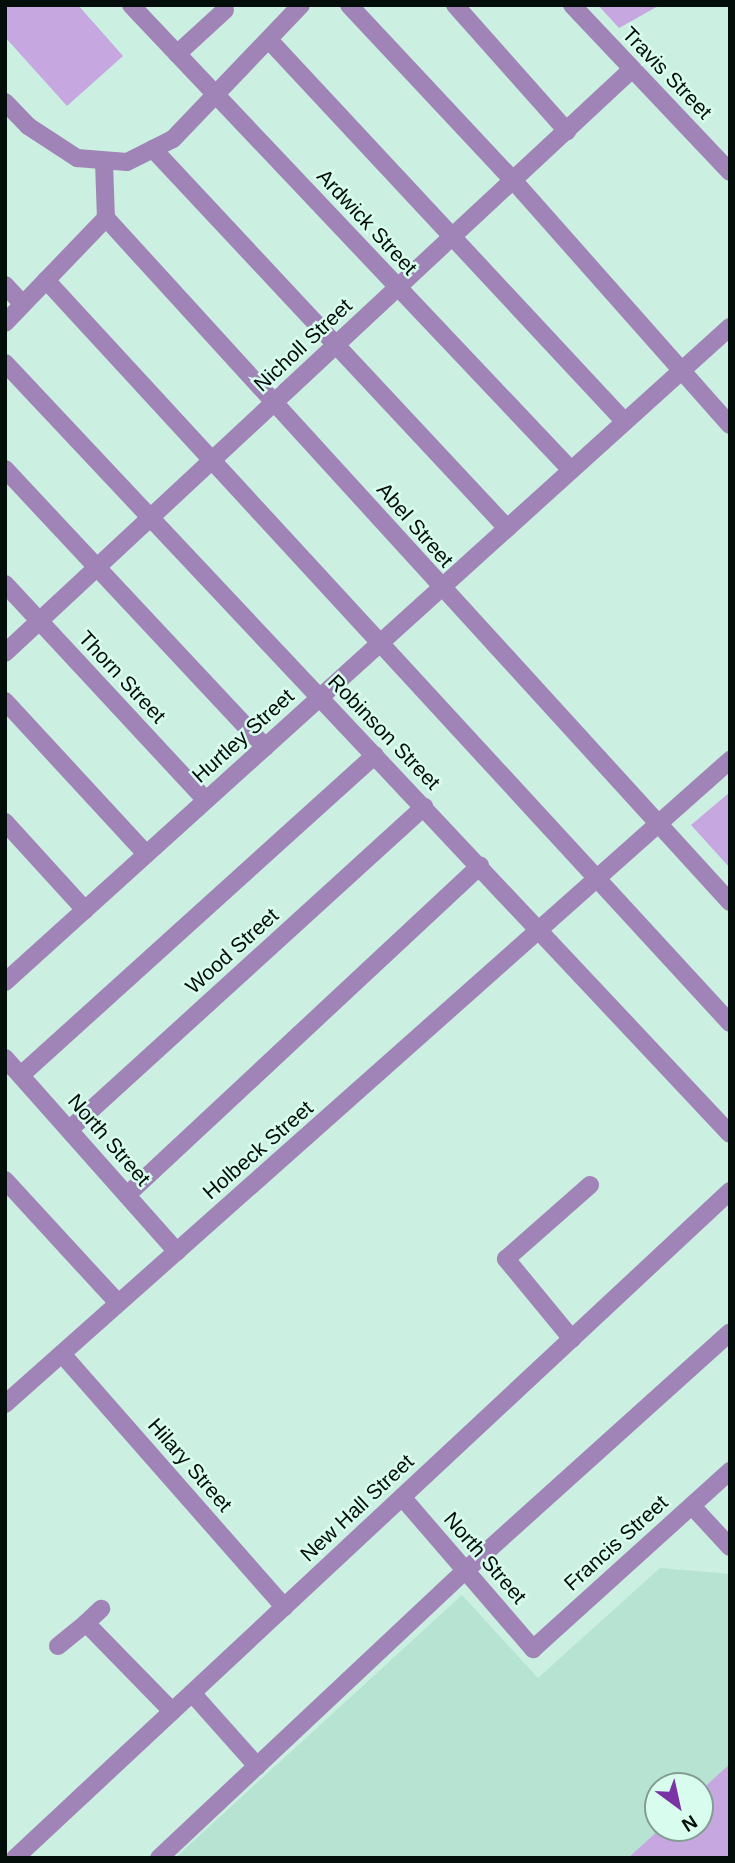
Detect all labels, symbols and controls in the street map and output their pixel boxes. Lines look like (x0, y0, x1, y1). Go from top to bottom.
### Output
street label: Travis Street (617, 22, 717, 124)
street label: Ardwick Street (312, 164, 422, 280)
street label: Nicholl Street (249, 293, 357, 397)
street label: Abel Street (371, 478, 459, 572)
street label: Thorn Street (73, 626, 171, 728)
street label: Robinson Street (323, 669, 445, 795)
street label: Hurtley Street (187, 684, 299, 788)
street label: Wood Street (180, 903, 284, 999)
street label: North Street (62, 1089, 156, 1191)
street label: Holbeck Street (198, 1095, 318, 1205)
street label: Hilary Street (143, 1413, 237, 1517)
street label: New Hall Street (295, 1449, 419, 1567)
street label: Francis Street (559, 1490, 673, 1596)
street label: North Street (438, 1507, 532, 1609)
north arrow (644, 1772, 714, 1842)
text: N (678, 1811, 701, 1836)

